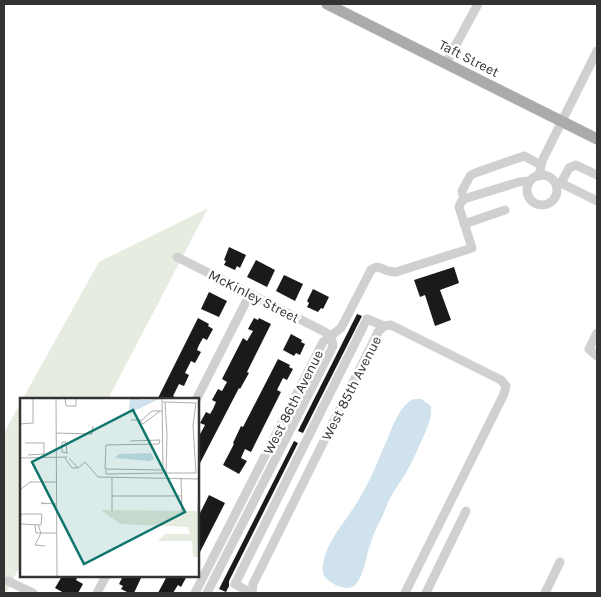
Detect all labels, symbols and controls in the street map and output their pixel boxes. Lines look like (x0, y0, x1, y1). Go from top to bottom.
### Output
street label: Taft Street (436, 36, 502, 81)
street label: McKinley Street (206, 266, 302, 327)
street label: West 85th Avenue (318, 333, 385, 443)
street label: West 86th Avenue (260, 347, 327, 457)
inset map (20, 398, 199, 577)

